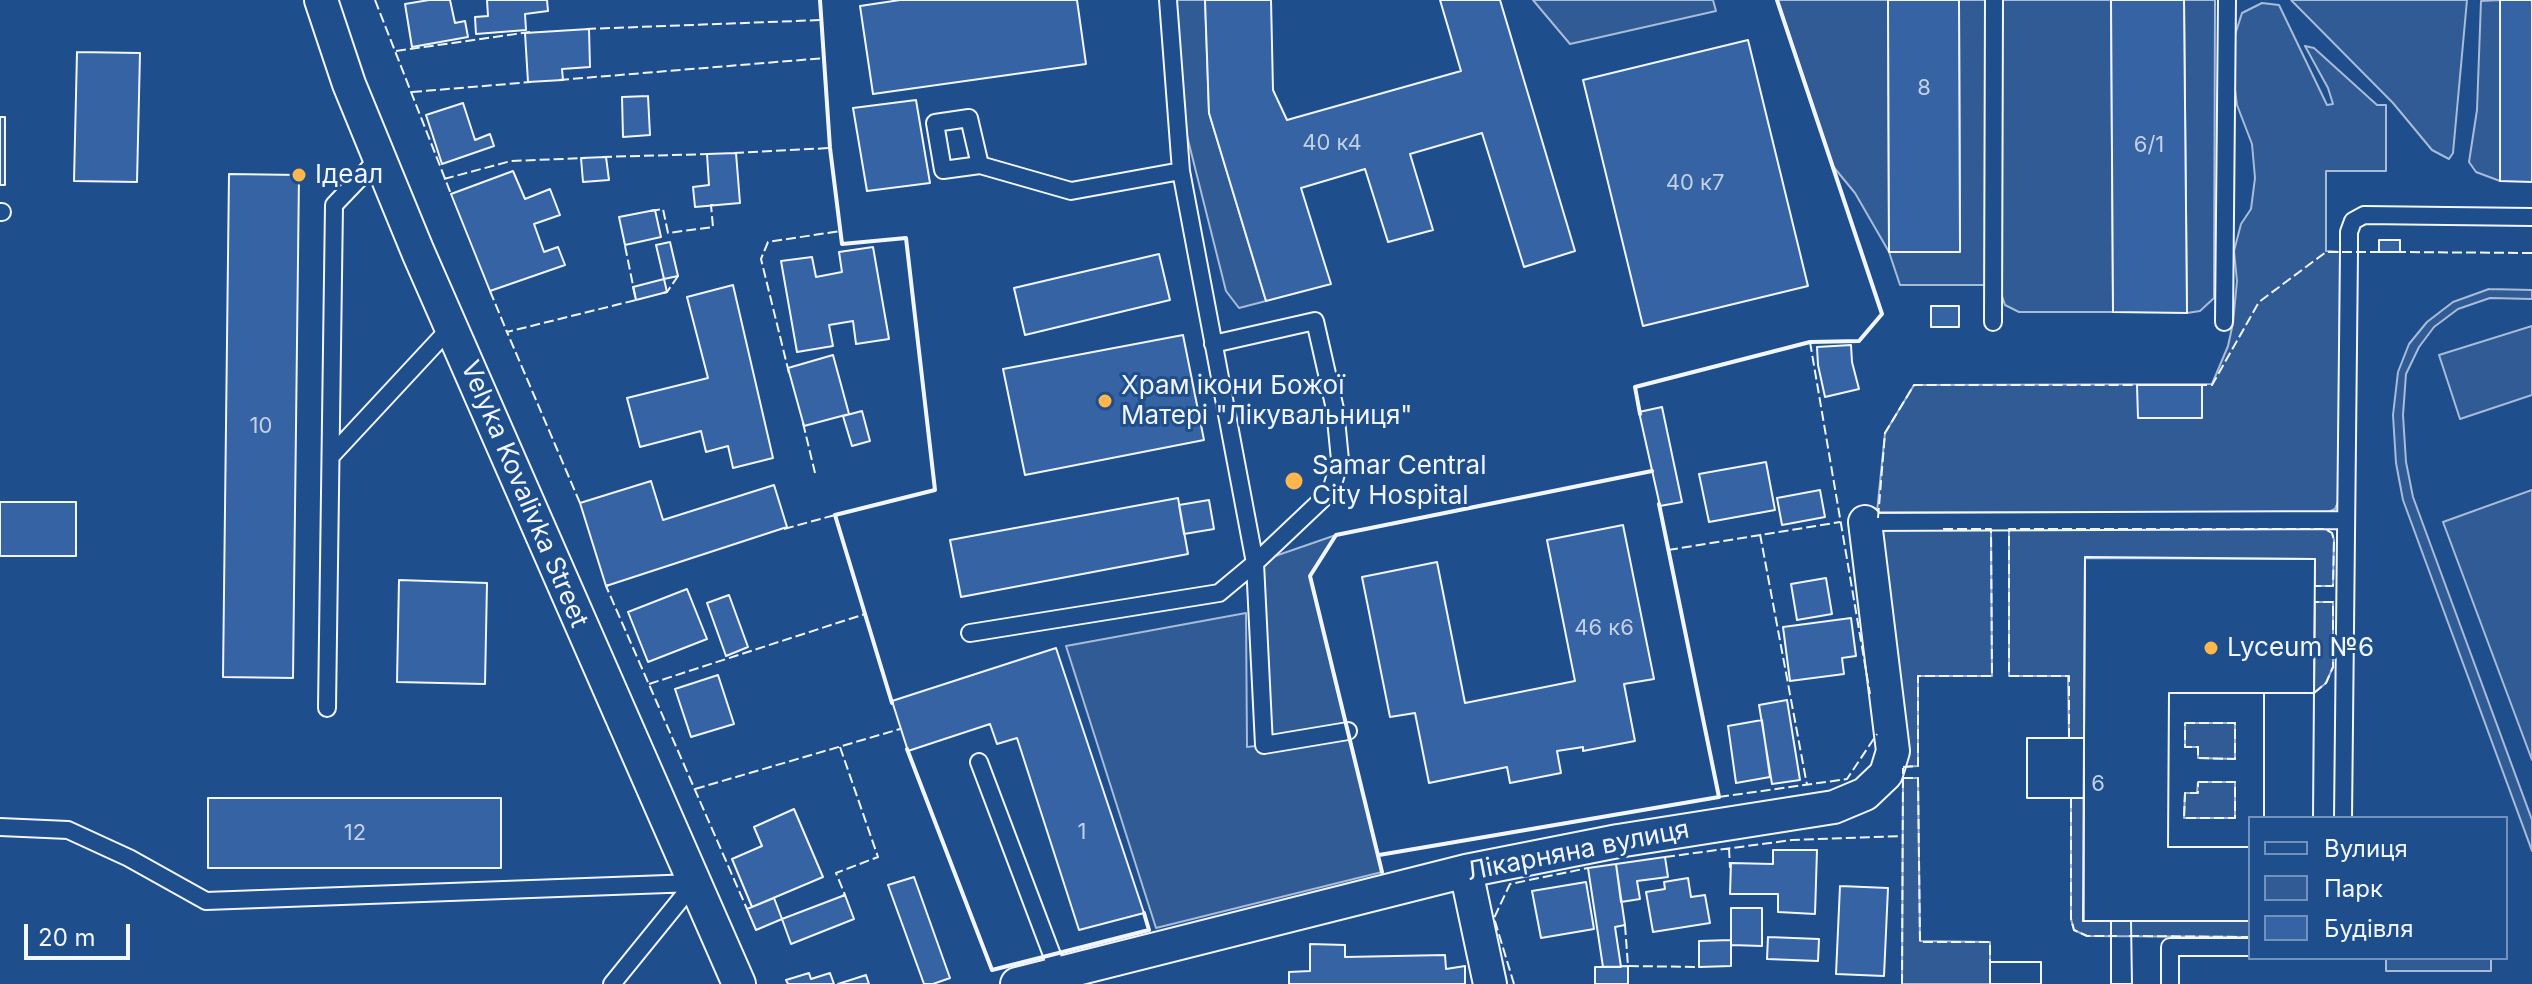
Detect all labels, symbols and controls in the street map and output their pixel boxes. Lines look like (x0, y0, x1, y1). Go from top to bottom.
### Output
house number: 8 (1917, 75, 1931, 101)
house number: 40 к4 (1302, 130, 1362, 156)
house number: 6/1 (2134, 132, 2164, 158)
place label: Ідеал (315, 159, 383, 191)
marker: Ідеал (290, 166, 308, 184)
house number: 40 к7 (1666, 170, 1724, 196)
street label: Velyka Kovalivka Street (454, 356, 594, 632)
place label: Храм ікони Божої Матері "Лікувальниця" (1121, 370, 1412, 432)
marker: Храм ікони Божої Матері "Лікувальниця" (1096, 392, 1114, 410)
house number: 10 (250, 413, 272, 439)
place label: Samar Central City Hospital (1312, 450, 1486, 512)
marker: Samar Central City Hospital (1283, 470, 1305, 492)
house number: 46 к6 (1574, 615, 1634, 641)
place label: Lyceum №6 (2227, 632, 2374, 664)
marker: Lyceum №6 (2202, 639, 2220, 657)
house number: 6 (2091, 771, 2105, 797)
street label: Лікарняна вулиця (1464, 814, 1692, 888)
legend (2248, 816, 2508, 960)
house number: 1 (1078, 819, 1086, 845)
house number: 12 (344, 820, 366, 846)
text: Вулиця (2324, 834, 2408, 863)
text: Парк (2324, 874, 2383, 903)
scale bar (28, 908, 134, 958)
text: Будівля (2324, 914, 2413, 943)
text: 20 m (38, 923, 96, 952)

